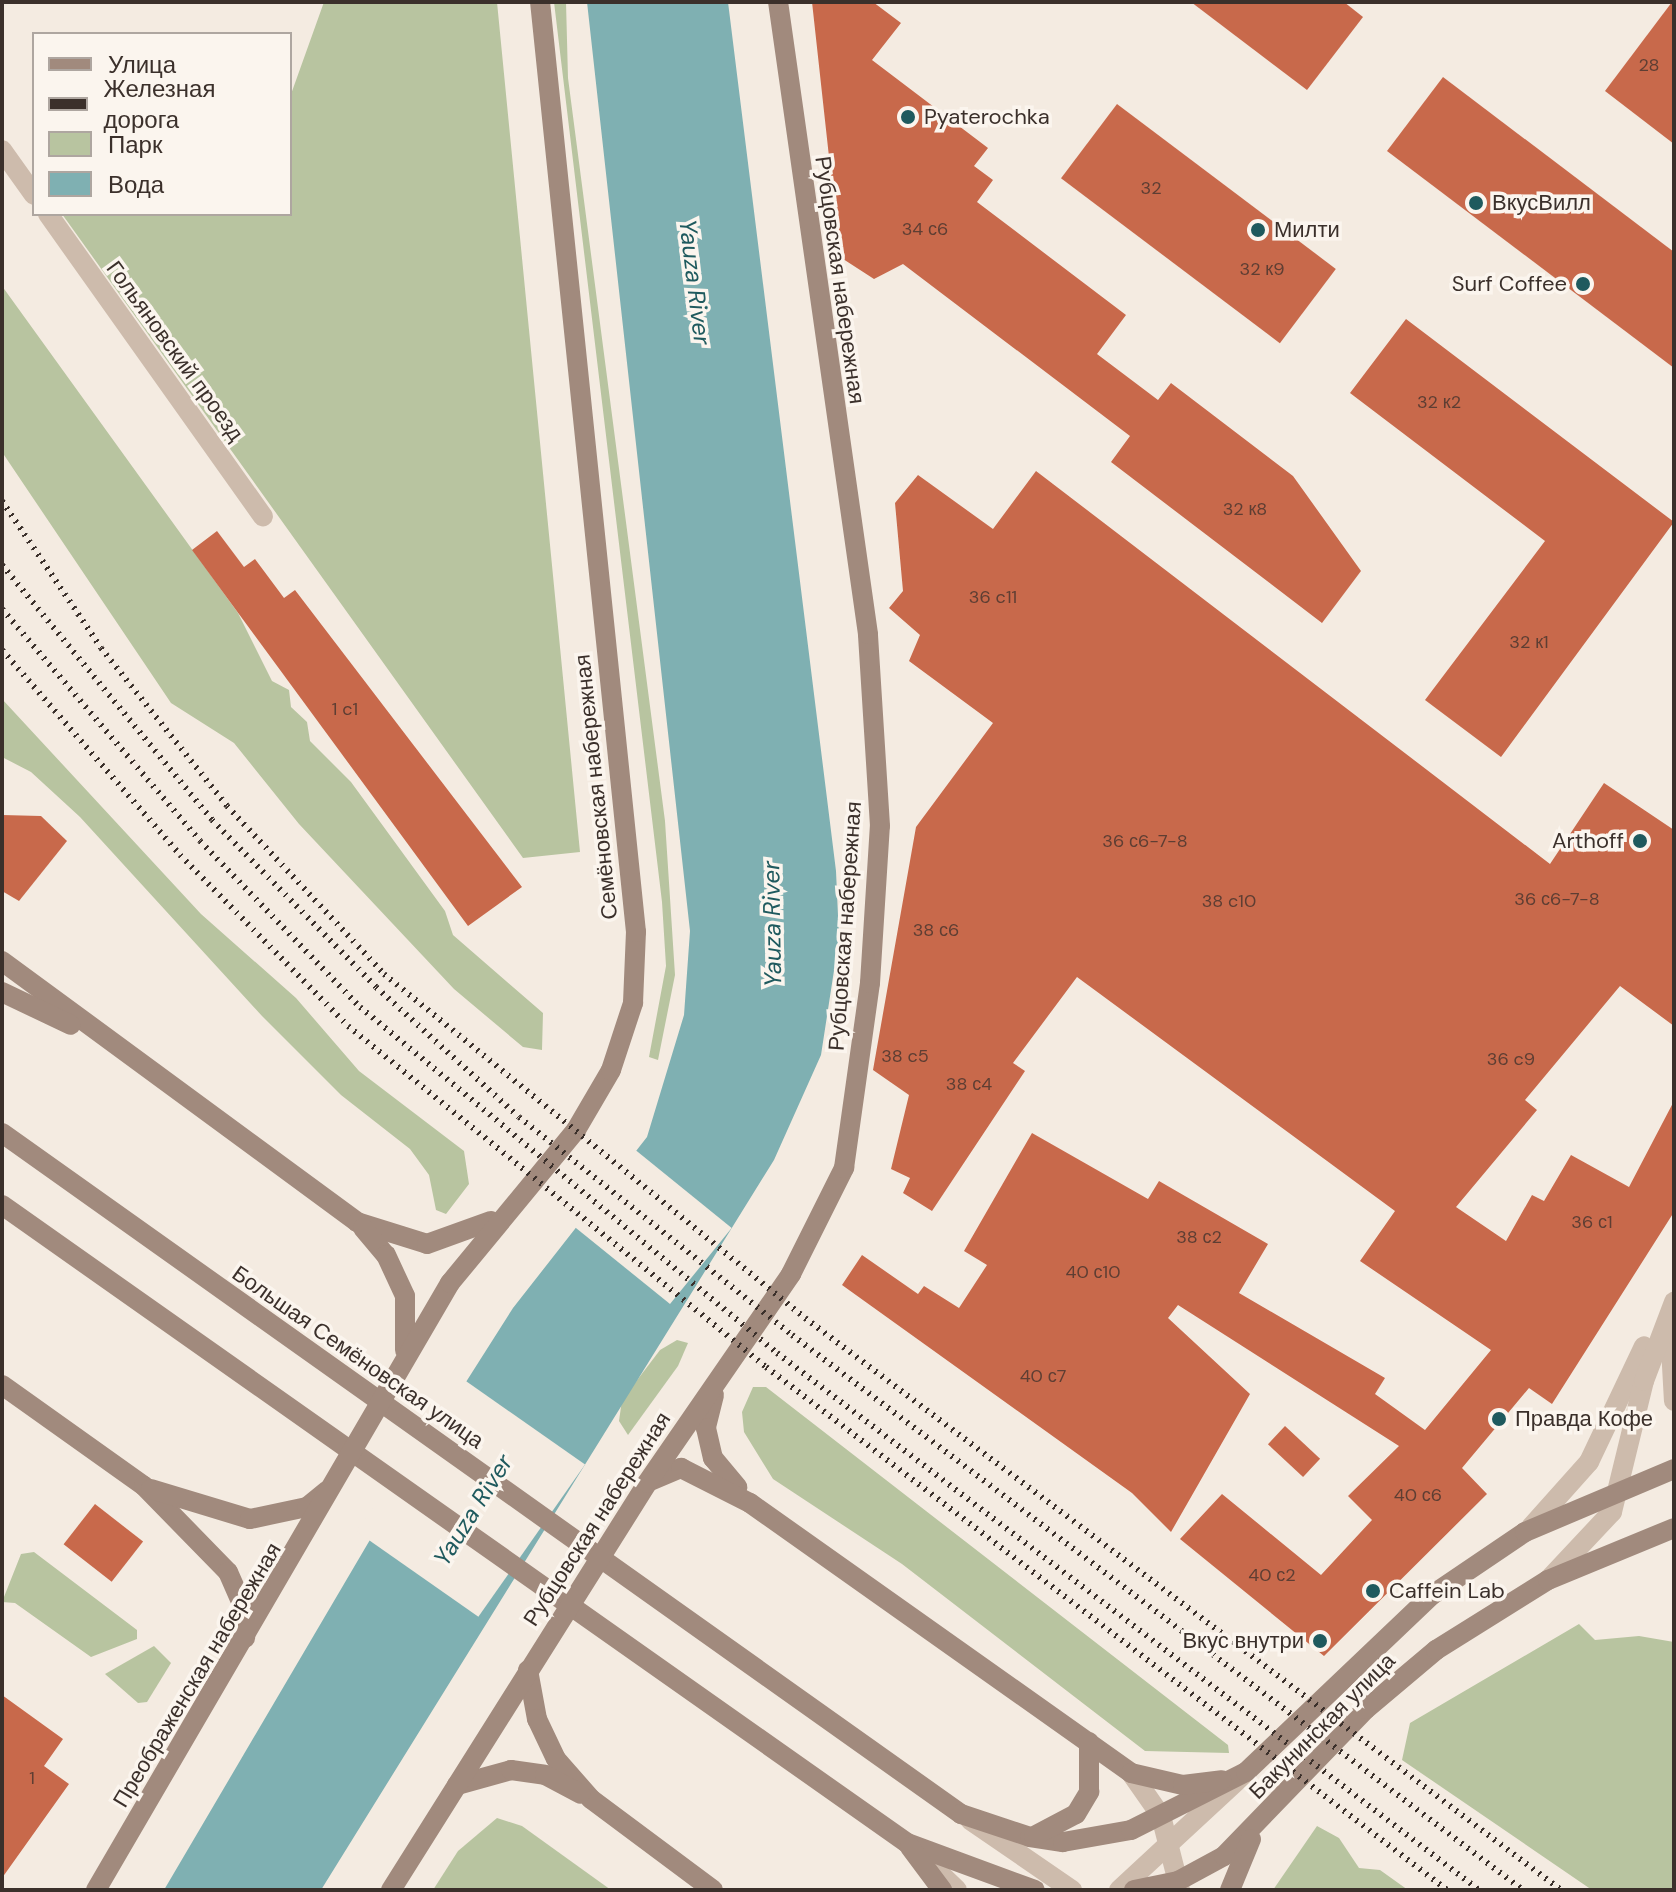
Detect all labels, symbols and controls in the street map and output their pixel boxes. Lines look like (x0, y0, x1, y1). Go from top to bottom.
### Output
legend (32, 32, 292, 216)
text: Улица (108, 49, 176, 80)
house number: 28 (1638, 54, 1660, 76)
text: Железная дорога (104, 73, 215, 135)
place label: Pyaterochka (924, 104, 1050, 130)
marker: Pyaterochka (899, 108, 917, 126)
text: Парк (108, 129, 162, 160)
street label: Рубцовская набережная (810, 154, 870, 406)
text: Вода (108, 169, 164, 200)
house number: 32 (1140, 177, 1162, 199)
place label: ВкусВилл (1492, 190, 1591, 216)
marker: ВкусВилл (1467, 194, 1485, 212)
place label: Милти (1274, 217, 1340, 243)
water label: Yauza River (673, 218, 717, 346)
house number: 34 с6 (902, 218, 948, 240)
marker: Милти (1249, 221, 1267, 239)
street label: Гольяновский проезд (101, 256, 249, 446)
house number: 32 к9 (1240, 258, 1284, 280)
place label: Surf Coffee (1452, 271, 1567, 297)
marker: Surf Coffee (1574, 275, 1592, 293)
house number: 32 к2 (1417, 391, 1461, 413)
house number: 32 к8 (1223, 498, 1267, 520)
house number: 36 c11 (969, 586, 1017, 608)
house number: 32 к1 (1509, 631, 1549, 653)
street label: Семёновская набережная (569, 653, 623, 921)
house number: 1 c1 (332, 698, 358, 720)
street label: Рубцовская набережная (823, 800, 867, 1052)
place label: Arthoff (1552, 828, 1624, 854)
house number: 36 с6-7-8 (1102, 830, 1188, 852)
marker: Arthoff (1631, 832, 1649, 850)
water label: Yauza River (757, 861, 787, 987)
house number: 36 с6-7-8 (1514, 888, 1600, 910)
house number: 38 c10 (1202, 890, 1256, 912)
house number: 38 с6 (913, 919, 959, 941)
house number: 38 c5 (881, 1045, 929, 1067)
house number: 36 c9 (1487, 1048, 1535, 1070)
house number: 38 с4 (946, 1073, 992, 1095)
house number: 36 с1 (1571, 1211, 1613, 1233)
house number: 38 с2 (1176, 1226, 1222, 1248)
street label: Большая Семёновская улица (227, 1260, 489, 1454)
house number: 40 с10 (1066, 1261, 1120, 1283)
house number: 40 с7 (1020, 1365, 1066, 1387)
place label: Правда Кофе (1515, 1406, 1653, 1432)
street label: Рубцовская набережная (518, 1407, 676, 1631)
marker: Правда Кофе (1490, 1410, 1508, 1428)
water label: Yauza River (427, 1449, 519, 1571)
house number: 40 с6 (1394, 1484, 1442, 1506)
street label: Преображенская набережная (107, 1538, 287, 1812)
house number: 40 с2 (1248, 1564, 1296, 1586)
place label: Caffein Lab (1389, 1578, 1505, 1604)
marker: Caffein Lab (1364, 1582, 1382, 1600)
place label: Вкус внутри (1182, 1628, 1304, 1654)
marker: Вкус внутри (1311, 1632, 1329, 1650)
street label: Бакунинская улица (1243, 1647, 1401, 1805)
house number: 1 (29, 1767, 35, 1789)

